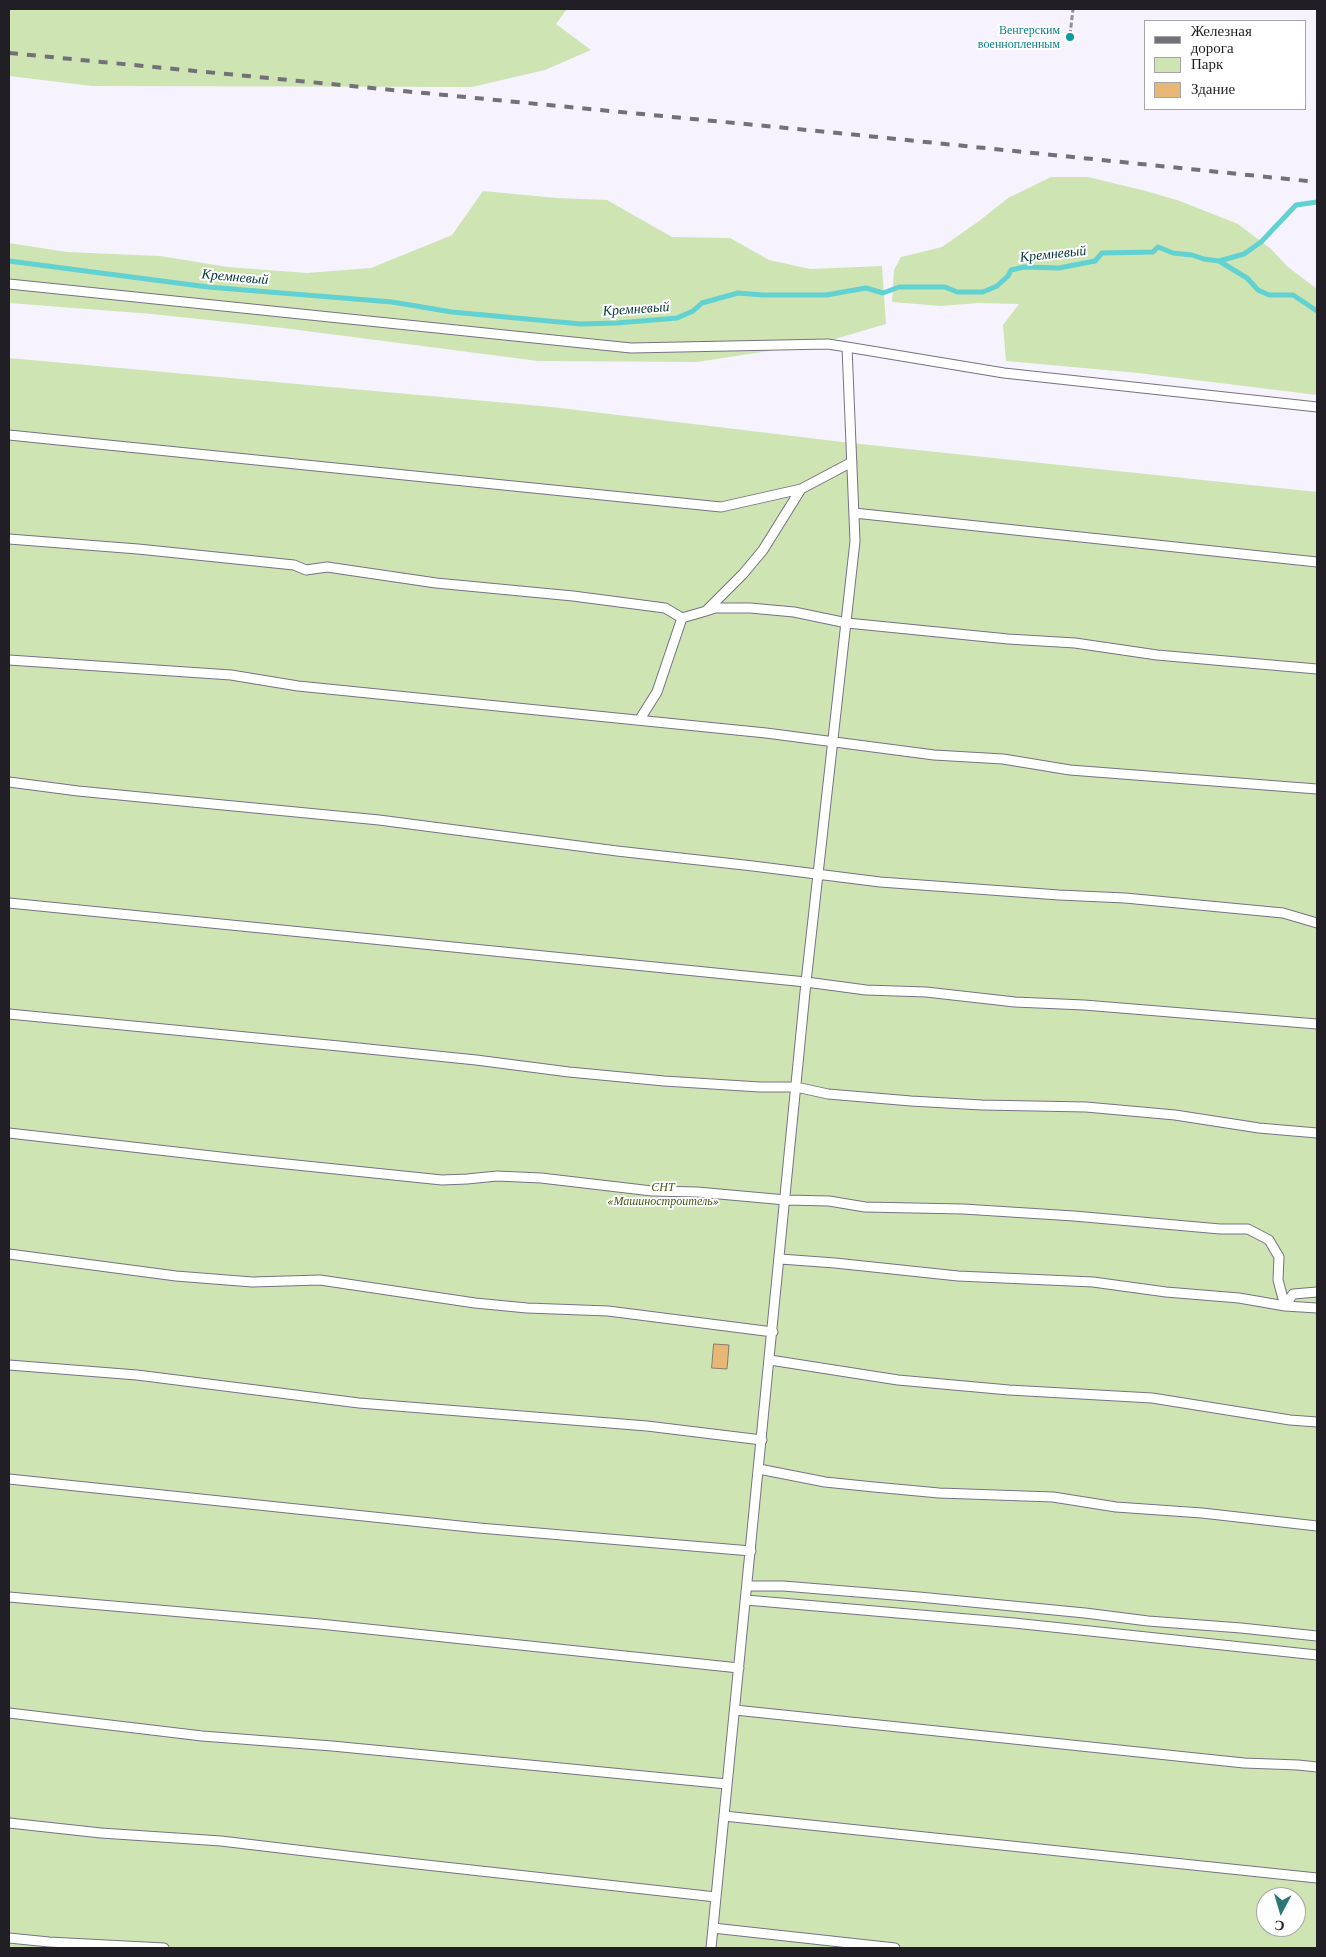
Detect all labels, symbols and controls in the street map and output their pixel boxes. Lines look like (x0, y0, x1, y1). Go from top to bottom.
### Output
legend (1144, 20, 1306, 110)
place label: Венгерским военнопленным (978, 23, 1060, 51)
text: Железная дорога (1191, 23, 1252, 56)
marker: Венгерским военнопленным (1064, 31, 1076, 43)
text: Парк (1191, 56, 1223, 72)
text: Здание (1191, 81, 1235, 97)
water label: Кремневый (1019, 242, 1087, 266)
water label: Кремневый (201, 266, 269, 288)
water label: Кремневый (602, 298, 670, 320)
park label: СНТ «Машиностроитель» (607, 1180, 719, 1208)
north arrow (1256, 1887, 1306, 1937)
text: С (1274, 1917, 1285, 1934)

